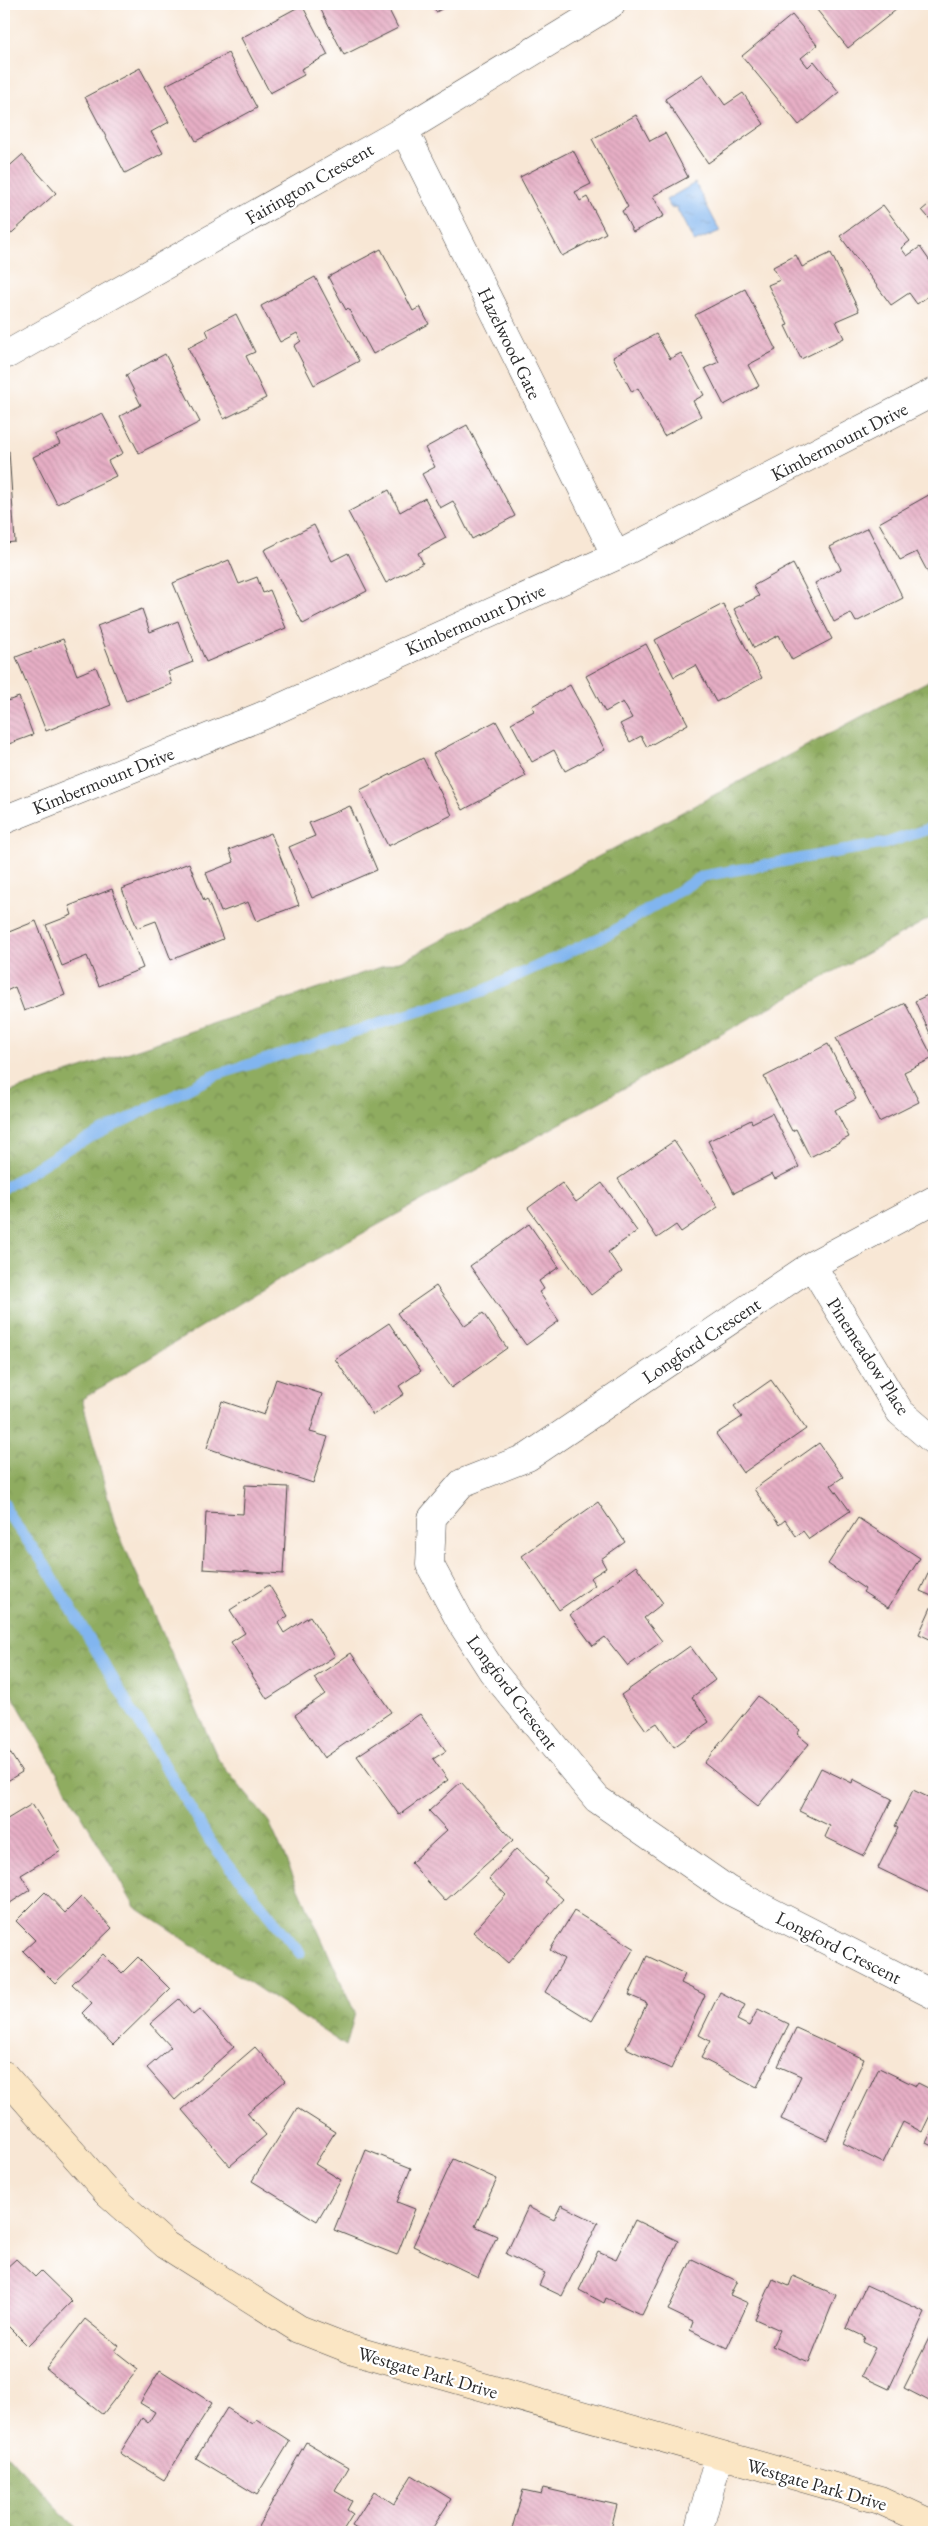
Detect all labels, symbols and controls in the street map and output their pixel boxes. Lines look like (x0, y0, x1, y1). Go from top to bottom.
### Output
street label: Fairington Crescent (241, 137, 378, 230)
street label: Hazelwood Gate (472, 283, 547, 403)
street label: Kimbermount Drive (767, 396, 912, 487)
street label: Kimbermount Drive (401, 577, 549, 661)
street label: Kimbermount Drive (29, 741, 178, 820)
street label: Longford Crescent (637, 1292, 765, 1389)
street label: Pinemeadow Place (821, 1293, 916, 1420)
street label: Longford Crescent (461, 1630, 564, 1755)
street label: Longford Crescent (772, 1905, 906, 1990)
street label: Westgate Park Drive (355, 2341, 501, 2404)
street label: Westgate Park Drive (744, 2453, 890, 2516)

